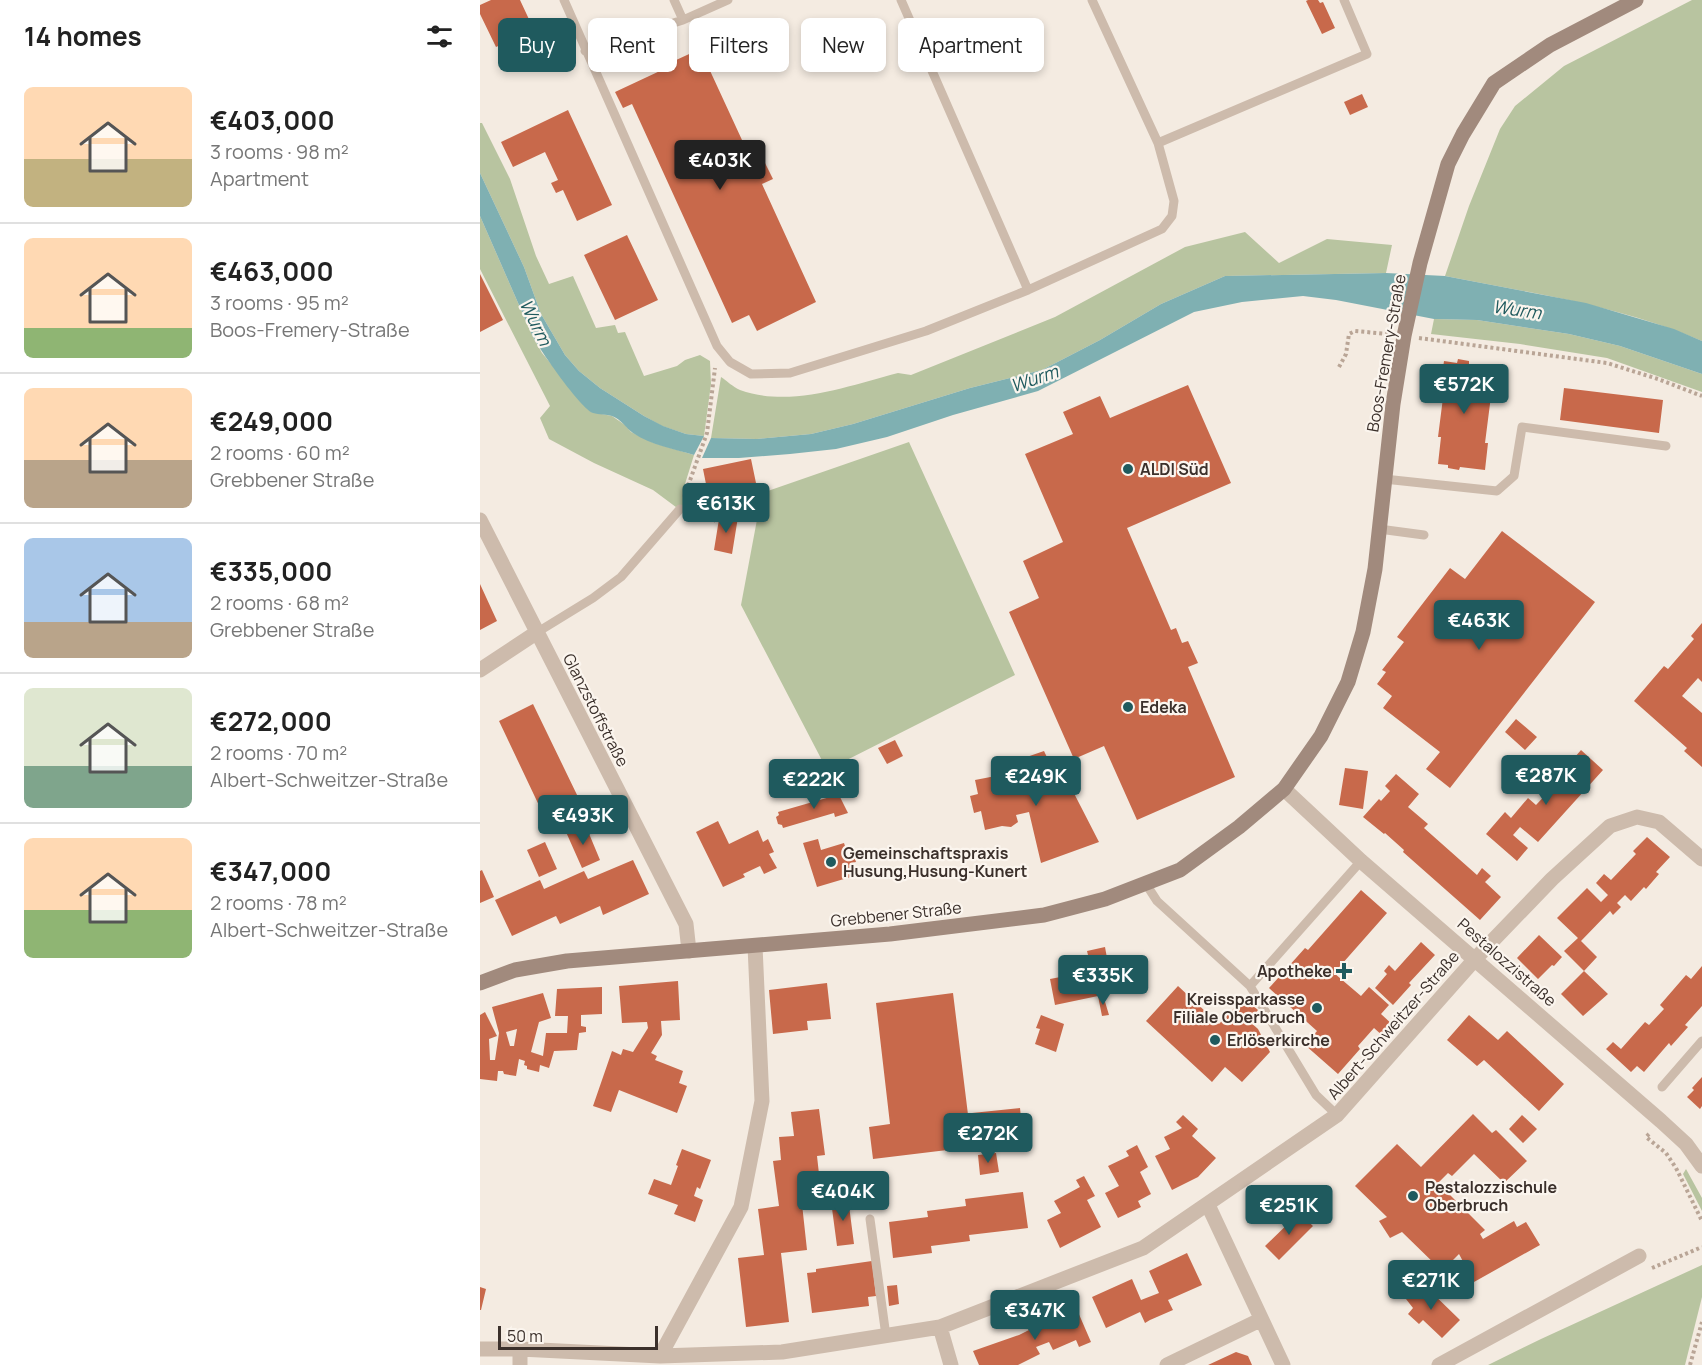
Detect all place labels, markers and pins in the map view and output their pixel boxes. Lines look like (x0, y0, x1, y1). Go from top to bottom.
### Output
pin: €403K (678, 140, 762, 191)
pin: €572K (1422, 364, 1506, 415)
place label: ALDI Süd (1140, 458, 1209, 480)
marker: ALDI Süd (1121, 462, 1135, 476)
pin: €613K (684, 483, 768, 534)
pin: €463K (1437, 600, 1521, 651)
place label: Edeka (1140, 696, 1187, 718)
marker: Edeka (1121, 700, 1135, 714)
pin: €287K (1504, 755, 1588, 806)
pin: €249K (994, 756, 1078, 807)
pin: €222K (772, 759, 856, 810)
pin: €493K (541, 795, 625, 846)
place label: Gemeinschaftspraxis Husung,Husung-Kunert (843, 842, 1027, 882)
marker: Gemeinschaftspraxis Husung,Husung-Kunert (824, 855, 838, 869)
pin: €335K (1061, 955, 1145, 1006)
place label: Apotheke (1257, 960, 1332, 982)
marker: Apotheke (1337, 964, 1351, 978)
place label: Kreissparkasse Filiale Oberbruch (1173, 988, 1305, 1028)
marker: Kreissparkasse Filiale Oberbruch (1310, 1001, 1324, 1015)
place label: Erlöserkirche (1227, 1029, 1330, 1051)
marker: Erlöserkirche (1208, 1033, 1222, 1047)
pin: €272K (946, 1113, 1030, 1164)
pin: €404K (801, 1171, 885, 1222)
place label: Pestalozzischule Oberbruch (1425, 1176, 1558, 1216)
pin: €251K (1247, 1185, 1331, 1236)
marker: Pestalozzischule Oberbruch (1406, 1189, 1420, 1203)
pin: €271K (1389, 1260, 1473, 1311)
pin: €347K (993, 1290, 1077, 1341)

